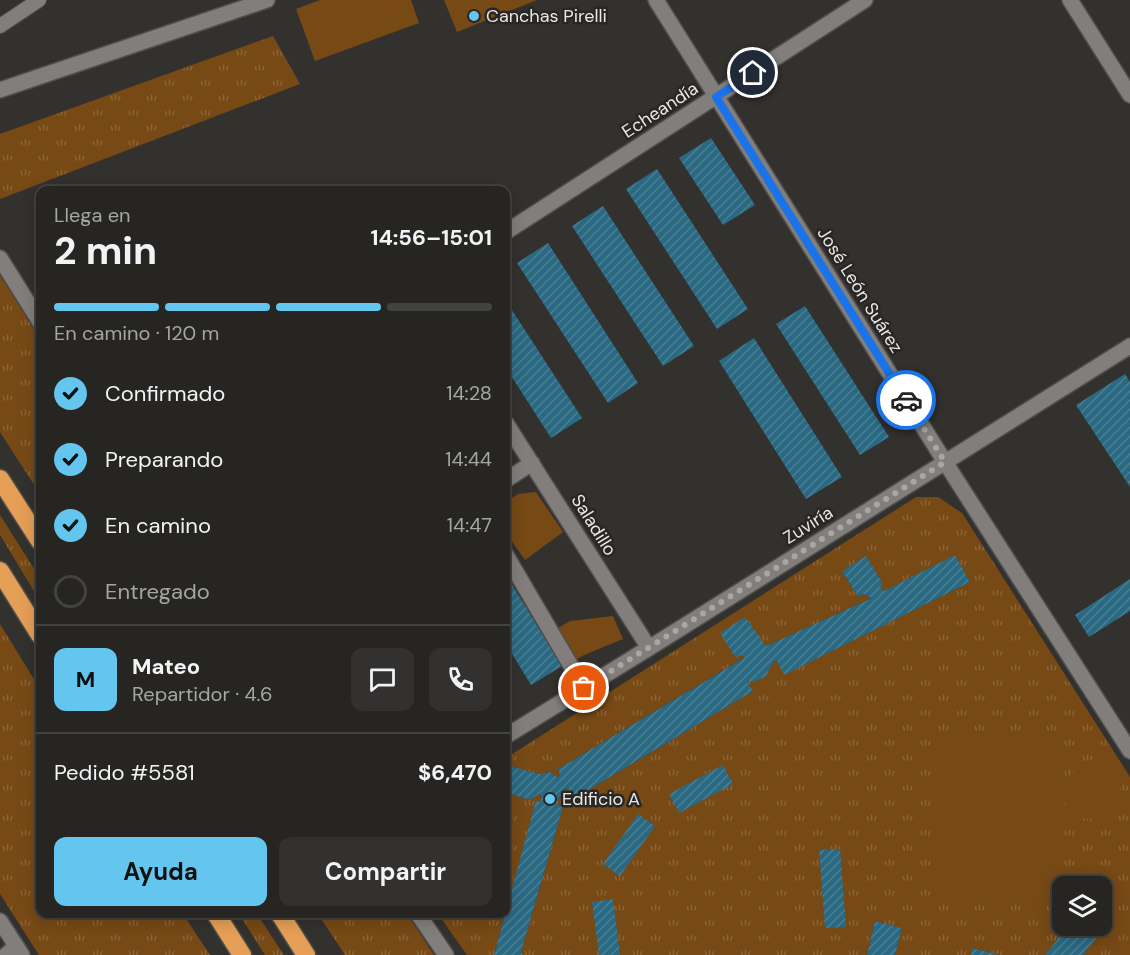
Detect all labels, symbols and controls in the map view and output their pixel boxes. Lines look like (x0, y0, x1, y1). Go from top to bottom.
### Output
place label: Canchas Pirelli (486, 4, 607, 28)
marker: Canchas Pirelli (467, 9, 481, 23)
pin (727, 47, 778, 98)
icon: home (736, 56, 769, 89)
street label: Echeandía (617, 76, 703, 144)
text: Llega en (54, 202, 131, 228)
street label: José León Suárez (812, 222, 908, 358)
text: 14:56–15:01 (370, 223, 492, 252)
text: 2 min (54, 225, 157, 276)
text: En camino · 120 m (54, 320, 219, 346)
courier (876, 370, 936, 430)
icon: check (54, 377, 87, 410)
text: Confirmado (105, 379, 225, 408)
text: 14:28 (446, 380, 492, 406)
icon: car (890, 384, 923, 417)
icon: check (54, 443, 87, 476)
text: Preparando (105, 445, 223, 474)
text: 14:44 (445, 446, 492, 472)
street label: Saladillo (566, 490, 622, 560)
street label: Zuviría (779, 500, 837, 550)
icon: check (54, 509, 87, 542)
text: En camino (105, 511, 211, 540)
text: 14:47 (447, 512, 492, 538)
text: Entregado (105, 577, 210, 606)
button: chat (351, 648, 414, 711)
button: phone (429, 648, 492, 711)
text: Mateo (132, 652, 200, 681)
pin (558, 662, 609, 713)
text: M (76, 665, 95, 694)
icon: bag (567, 671, 600, 704)
text: Repartidor · 4.6 (132, 681, 273, 707)
text: Pedido #5581 (54, 758, 195, 787)
text: $6,470 (418, 758, 492, 787)
place label: Edificio A (562, 787, 640, 811)
marker: Edificio A (543, 792, 557, 806)
button: Ayuda (54, 837, 267, 906)
button: Compartir (279, 837, 492, 906)
map controls (1052, 876, 1112, 936)
button: layers (1052, 876, 1112, 936)

